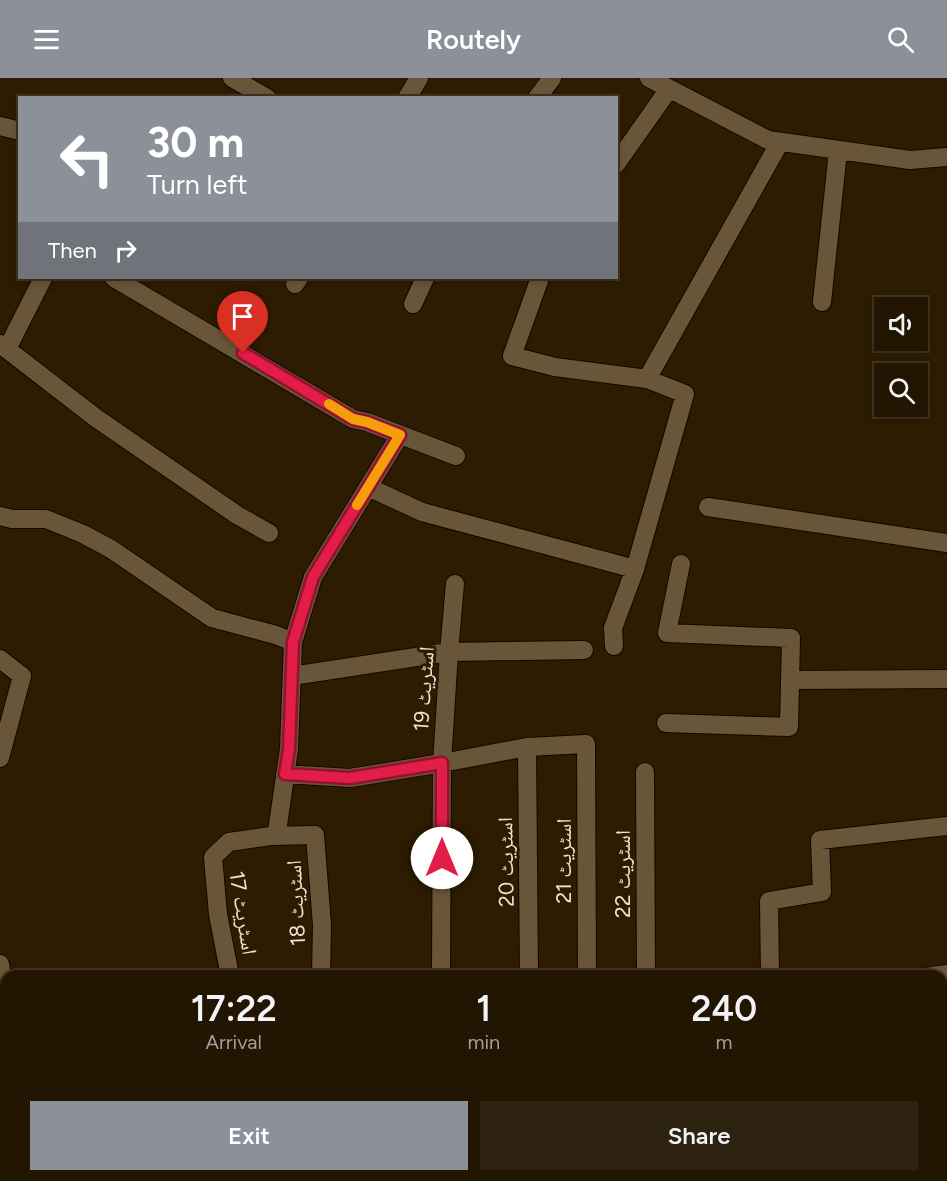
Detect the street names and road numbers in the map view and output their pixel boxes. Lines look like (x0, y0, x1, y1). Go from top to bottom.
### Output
street label: اسٹریٹ 19 (408, 646, 439, 732)
street label: اسٹریٹ 20 (492, 817, 519, 907)
street label: اسٹریٹ 21 (551, 819, 576, 903)
street label: اسٹریٹ 22 (610, 830, 635, 918)
street label: اسٹریٹ 18 (281, 859, 310, 947)
street label: اسٹریٹ 17 (225, 869, 262, 957)

